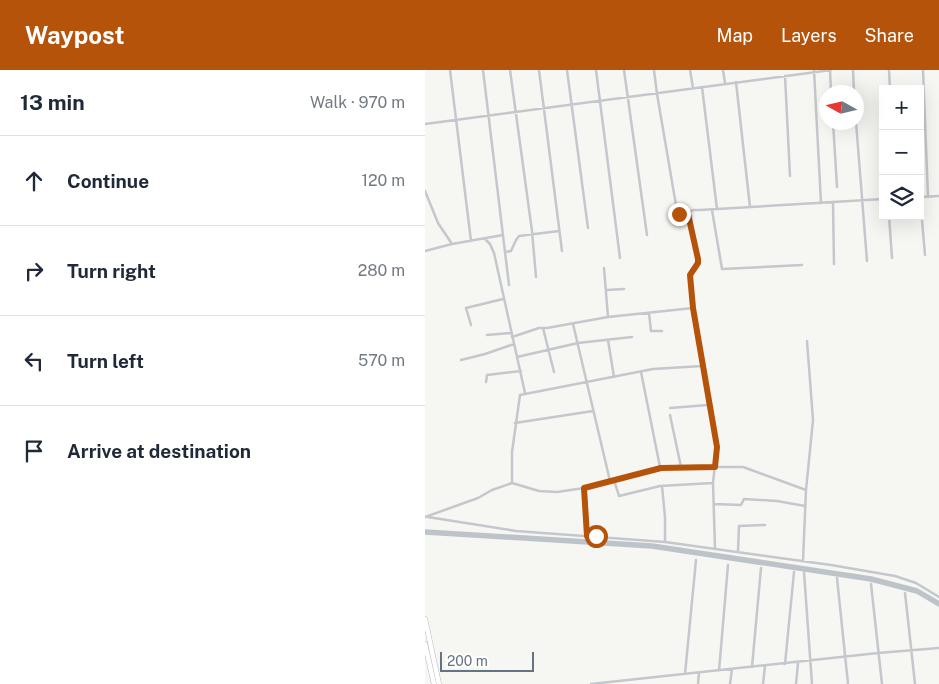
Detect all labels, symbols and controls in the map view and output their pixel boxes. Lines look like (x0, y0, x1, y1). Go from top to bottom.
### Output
text: Waypost (25, 21, 125, 49)
text: Map (717, 25, 753, 46)
text: Layers (781, 25, 837, 46)
text: Share (865, 25, 914, 46)
north arrow (819, 85, 864, 130)
map controls (879, 85, 924, 220)
button: + (879, 85, 924, 130)
text: 13 min (20, 90, 85, 115)
text: Walk · 970 m (310, 93, 405, 112)
button: − (879, 130, 924, 175)
icon: ahead (20, 167, 48, 195)
text: Continue (67, 170, 149, 192)
text: 120 m (361, 171, 405, 190)
button: layers (879, 175, 924, 220)
route end (668, 203, 691, 226)
icon: right (20, 257, 48, 285)
text: Turn right (67, 260, 156, 282)
text: 280 m (358, 261, 405, 280)
icon: left (20, 347, 48, 375)
text: Turn left (67, 350, 144, 372)
text: 570 m (358, 351, 405, 370)
icon: arrive (20, 437, 48, 465)
text: Arrive at destination (67, 440, 251, 462)
route start (585, 525, 608, 548)
scale bar (440, 649, 534, 672)
text: 200 m (447, 653, 488, 669)

